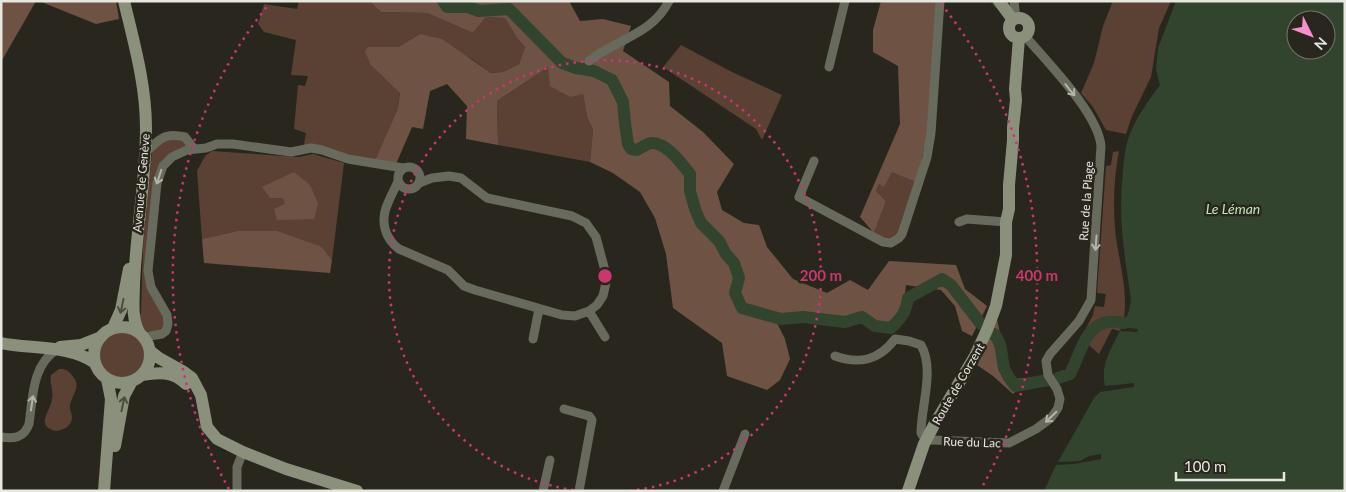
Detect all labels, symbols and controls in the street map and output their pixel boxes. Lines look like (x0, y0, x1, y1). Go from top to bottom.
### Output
north arrow (1286, 10, 1336, 60)
text: N (1311, 34, 1331, 54)
one-way arrow (1065, 83, 1076, 96)
street label: Avenue de Genève (129, 133, 153, 233)
street label: Rue de la Plage (1076, 161, 1096, 241)
one-way arrow (154, 169, 164, 185)
water label: Le Léman (1206, 200, 1260, 217)
one-way arrow (1091, 235, 1100, 251)
text: 200 m (800, 266, 842, 284)
text: 400 m (1016, 266, 1058, 284)
centre of rings (596, 267, 614, 285)
one-way arrow (116, 298, 126, 314)
street label: Route de Corzent (928, 340, 988, 428)
one-way arrow (28, 395, 38, 411)
one-way arrow (118, 396, 128, 412)
one-way arrow (1045, 411, 1057, 423)
street label: Rue du Lac (943, 433, 1001, 451)
scale bar (1176, 450, 1284, 482)
text: 100 m (1184, 457, 1226, 475)

